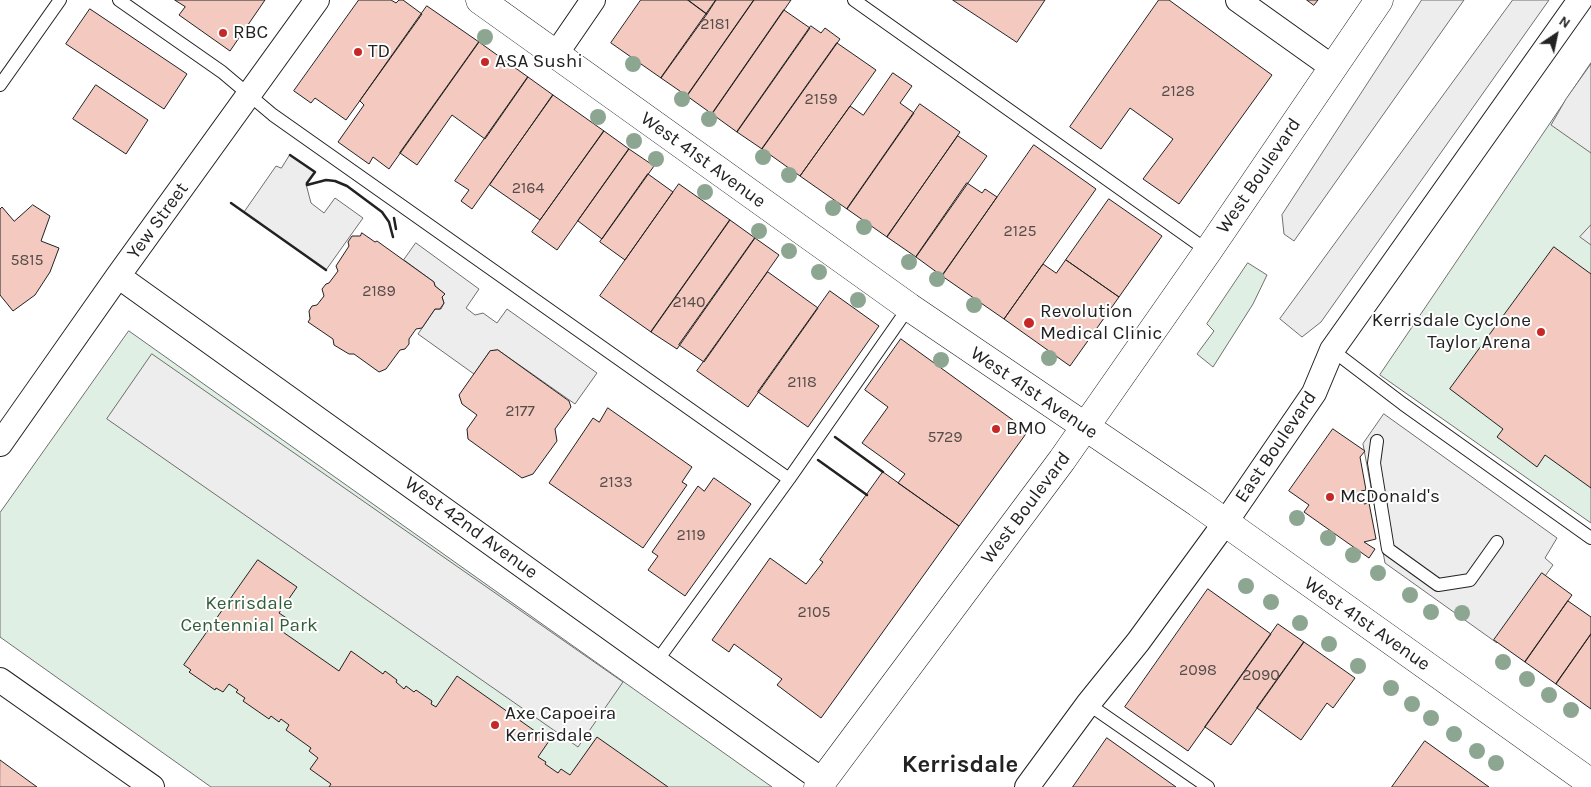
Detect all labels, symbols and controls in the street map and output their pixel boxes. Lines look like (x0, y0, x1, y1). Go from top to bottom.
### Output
north arrow (1531, 10, 1581, 60)
text: N (1556, 12, 1574, 32)
house number: 2181 (700, 14, 730, 34)
place label: RBC (233, 22, 268, 44)
marker: RBC (217, 27, 229, 39)
place label: TD (368, 41, 390, 63)
marker: TD (352, 46, 364, 58)
place label: ASA Sushi (495, 51, 583, 73)
marker: ASA Sushi (479, 56, 491, 68)
house number: 2128 (1161, 81, 1195, 101)
house number: 2159 (805, 89, 837, 109)
street label: West 41st Avenue (636, 107, 770, 213)
street label: West Boulevard (1212, 114, 1306, 238)
street label: Yew Street (123, 178, 193, 264)
house number: 2164 (512, 178, 544, 198)
house number: 2125 (1004, 221, 1036, 241)
house number: 5815 (10, 250, 44, 270)
house number: 2189 (362, 281, 396, 301)
house number: 2140 (673, 292, 705, 312)
place label: Revolution Medical Clinic (1040, 301, 1162, 345)
place label: Kerrisdale Cyclone Taylor Arena (1372, 310, 1531, 354)
marker: Revolution Medical Clinic (1022, 316, 1036, 330)
marker: Kerrisdale Cyclone Taylor Arena (1535, 326, 1547, 338)
street label: West 41st Avenue (966, 342, 1102, 444)
house number: 2118 (787, 372, 817, 392)
street label: East Boulevard (1230, 387, 1322, 507)
house number: 2177 (505, 401, 535, 421)
place label: BMO (1006, 418, 1046, 440)
marker: BMO (990, 423, 1002, 435)
house number: 5729 (927, 427, 963, 447)
street label: West Boulevard (976, 447, 1076, 569)
street label: West 42nd Avenue (400, 472, 542, 584)
house number: 2133 (599, 472, 633, 492)
place label: McDonald's (1340, 486, 1440, 508)
marker: McDonald's (1324, 491, 1336, 503)
house number: 2119 (676, 525, 706, 545)
street label: West 41st Avenue (1300, 572, 1434, 676)
park label: Kerrisdale Centennial Park (180, 593, 318, 637)
house number: 2105 (797, 602, 831, 622)
house number: 2098 (1179, 660, 1217, 680)
house number: 2090 (1242, 665, 1280, 685)
place label: Axe Capoeira Kerrisdale (505, 703, 616, 747)
marker: Axe Capoeira Kerrisdale (489, 719, 501, 731)
district label: Kerrisdale (902, 751, 1018, 779)

